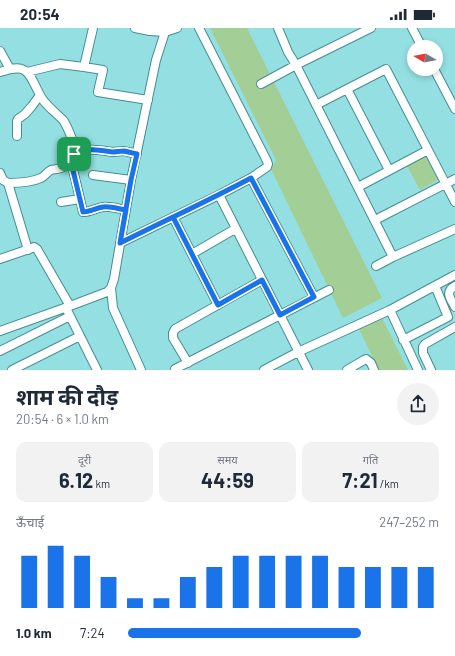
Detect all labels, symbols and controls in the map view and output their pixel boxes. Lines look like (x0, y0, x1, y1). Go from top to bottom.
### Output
text: 20:54 (20, 5, 60, 23)
north arrow (407, 40, 443, 76)
map controls (407, 40, 443, 76)
pin (57, 137, 91, 171)
icon: arrive (63, 143, 85, 165)
text: शाम की दौड़ (16, 383, 118, 409)
button: share (397, 383, 439, 425)
text: 20:54 · 6 × 1.0 km (16, 411, 109, 427)
text: दूरी (78, 453, 91, 466)
text: समय (217, 453, 238, 466)
text: गति (363, 453, 378, 466)
text: 6.12 (59, 468, 93, 492)
text: 44:59 (201, 468, 254, 492)
text: 7:21 (342, 468, 378, 492)
text: km (93, 477, 110, 490)
text: /km (378, 477, 399, 490)
text: ऊँचाई (16, 514, 44, 530)
text: 247–252 m (379, 514, 439, 530)
text: 1.0 km (16, 625, 52, 641)
text: 7:24 (80, 625, 105, 641)

